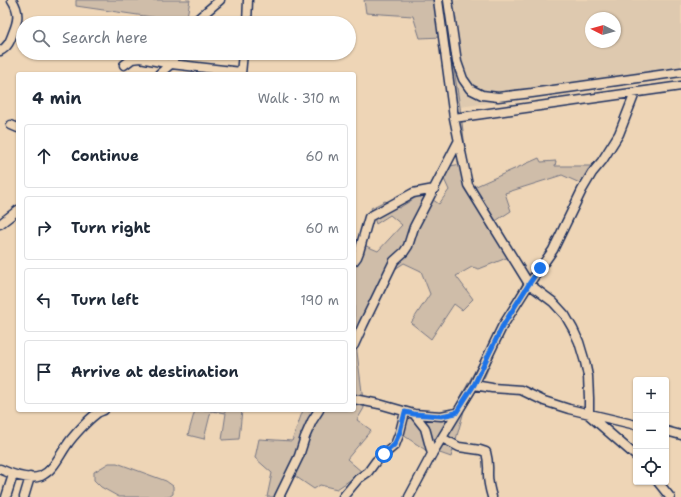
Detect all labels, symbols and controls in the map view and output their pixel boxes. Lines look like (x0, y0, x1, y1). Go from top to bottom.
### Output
north arrow (585, 12, 621, 48)
search box (16, 16, 356, 60)
icon: search (30, 27, 52, 49)
text: Search here (62, 28, 148, 48)
text: 4 min (32, 87, 82, 109)
text: Walk · 310 m (258, 90, 340, 107)
icon: ahead (33, 145, 55, 167)
text: Continue (71, 146, 139, 166)
text: 60 m (306, 148, 339, 165)
icon: right (33, 217, 55, 239)
text: Turn right (71, 218, 151, 238)
text: 60 m (306, 220, 339, 237)
route end (531, 259, 549, 277)
icon: left (33, 289, 55, 311)
text: Turn left (71, 290, 139, 310)
text: 190 m (300, 292, 339, 309)
icon: arrive (33, 361, 55, 383)
text: Arrive at destination (71, 362, 239, 382)
map controls (633, 377, 669, 485)
button: + (633, 377, 669, 413)
button: − (633, 413, 669, 449)
route start (375, 445, 393, 463)
button: locate (633, 449, 669, 485)

